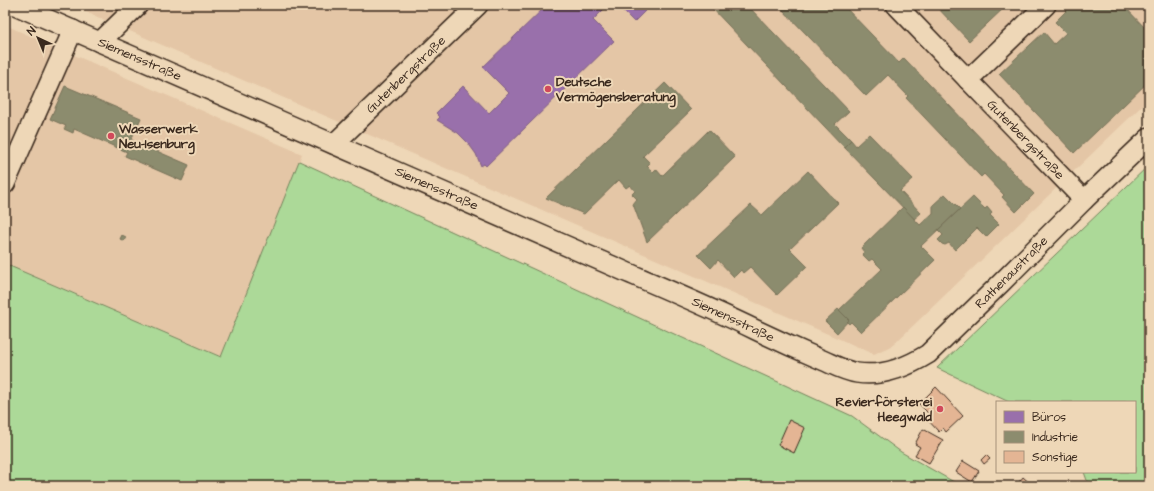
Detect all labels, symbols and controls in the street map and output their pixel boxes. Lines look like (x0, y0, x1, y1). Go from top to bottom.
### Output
north arrow (18, 18, 58, 58)
text: N (24, 23, 39, 39)
street label: Gutenbergstraße (362, 32, 450, 117)
street label: Siemensstraße (95, 33, 184, 85)
place label: Deutsche Vermögensberatung (555, 73, 676, 108)
marker: Deutsche Vermögensberatung (543, 84, 553, 94)
street label: Gutenbergstraße (983, 96, 1069, 184)
place label: Wasserwerk Neu-Isenburg (118, 120, 199, 155)
marker: Wasserwerk Neu-Isenburg (106, 131, 116, 141)
street label: Siemensstraße (392, 162, 481, 215)
street label: Rathenaustraße (971, 232, 1052, 313)
street label: Siemensstraße (689, 292, 777, 346)
place label: Revierförsterei Heegwald (836, 393, 933, 428)
legend (996, 401, 1136, 473)
marker: Revierförsterei Heegwald (935, 404, 945, 414)
text: Büros (1032, 409, 1066, 426)
text: Industrie (1032, 429, 1078, 446)
text: Sonstige (1032, 449, 1078, 467)

